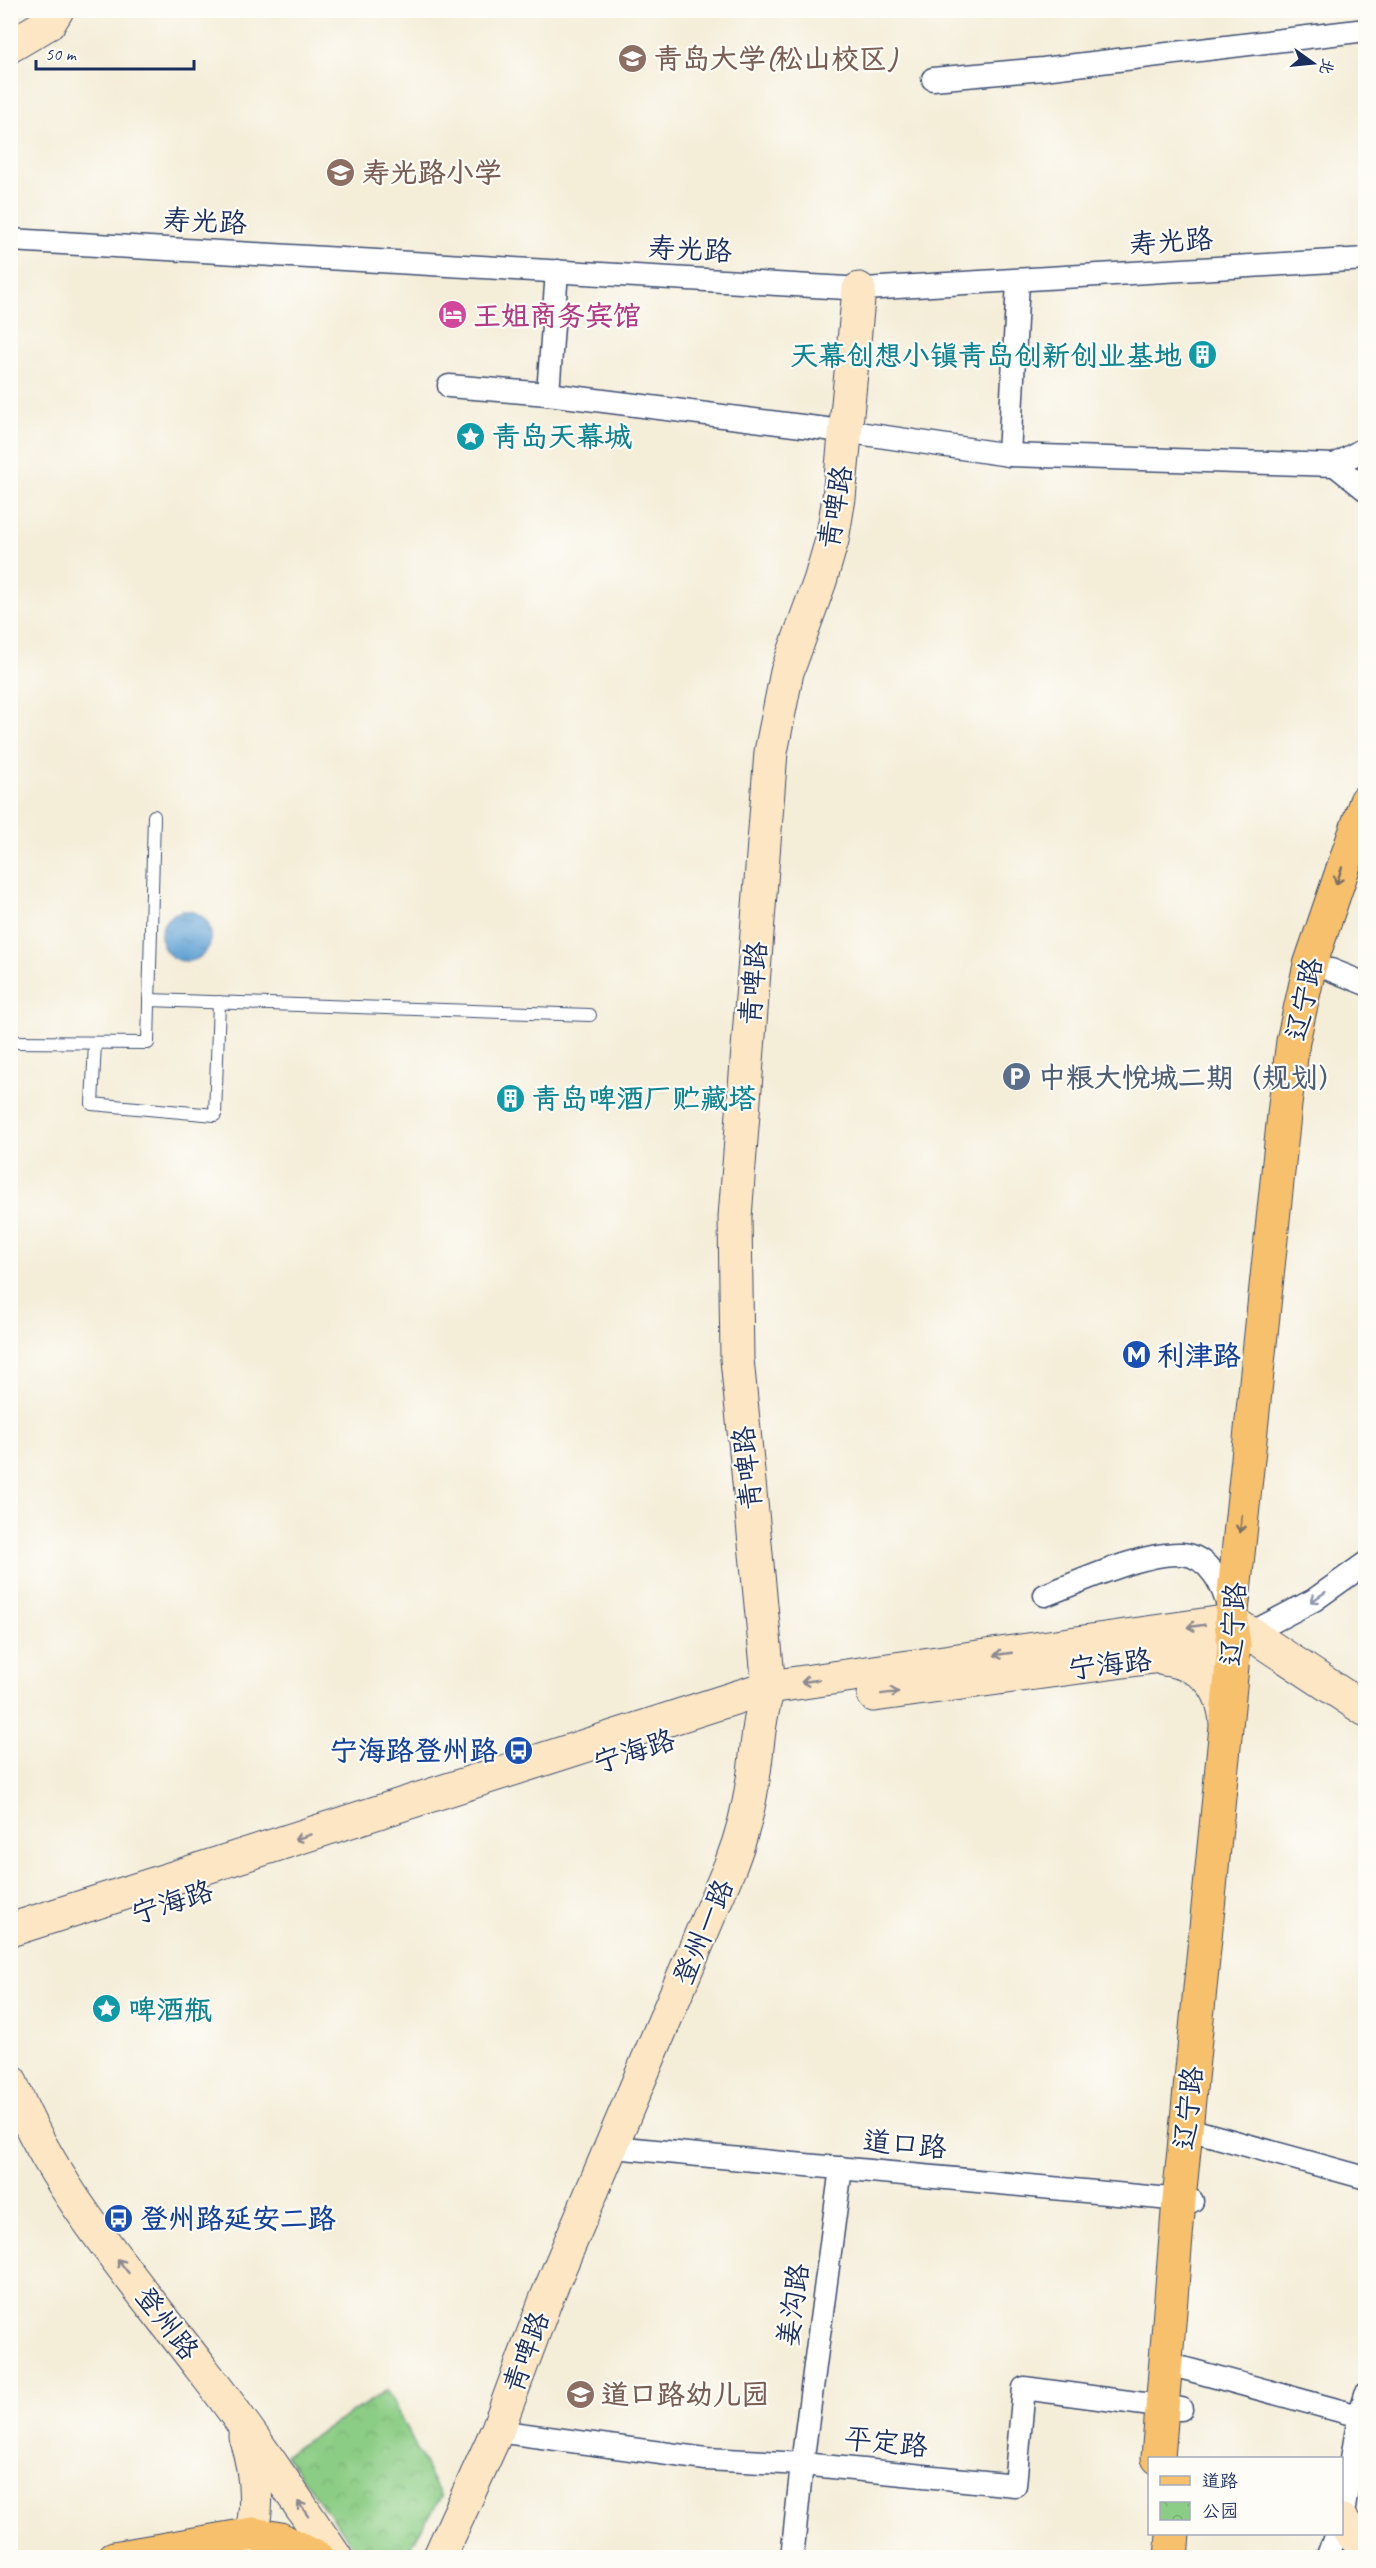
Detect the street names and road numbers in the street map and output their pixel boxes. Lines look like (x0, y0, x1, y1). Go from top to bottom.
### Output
street label: 寿光路 (162, 201, 248, 241)
street label: 寿光路 (1128, 221, 1214, 261)
street label: 寿光路 (647, 229, 733, 269)
street label: 青啤路 (810, 463, 860, 551)
street label: 青啤路 (732, 940, 774, 1026)
street label: 辽宁路 (1278, 954, 1330, 1044)
street label: 青啤路 (725, 1424, 769, 1512)
street label: 辽宁路 (1213, 1581, 1253, 1667)
street label: 宁海路 (1066, 1642, 1154, 1686)
street label: 宁海路 (589, 1721, 679, 1781)
street label: 宁海路 (127, 1872, 217, 1932)
street label: 登州一路 (665, 1874, 741, 1990)
street label: 辽宁路 (1166, 2064, 1210, 2152)
street label: 道口路 (862, 2123, 948, 2165)
street label: 姜沟路 (770, 2261, 816, 2349)
street label: 登州路 (127, 2279, 207, 2367)
street label: 青啤路 (495, 2307, 557, 2397)
street label: 平定路 (842, 2420, 930, 2464)

